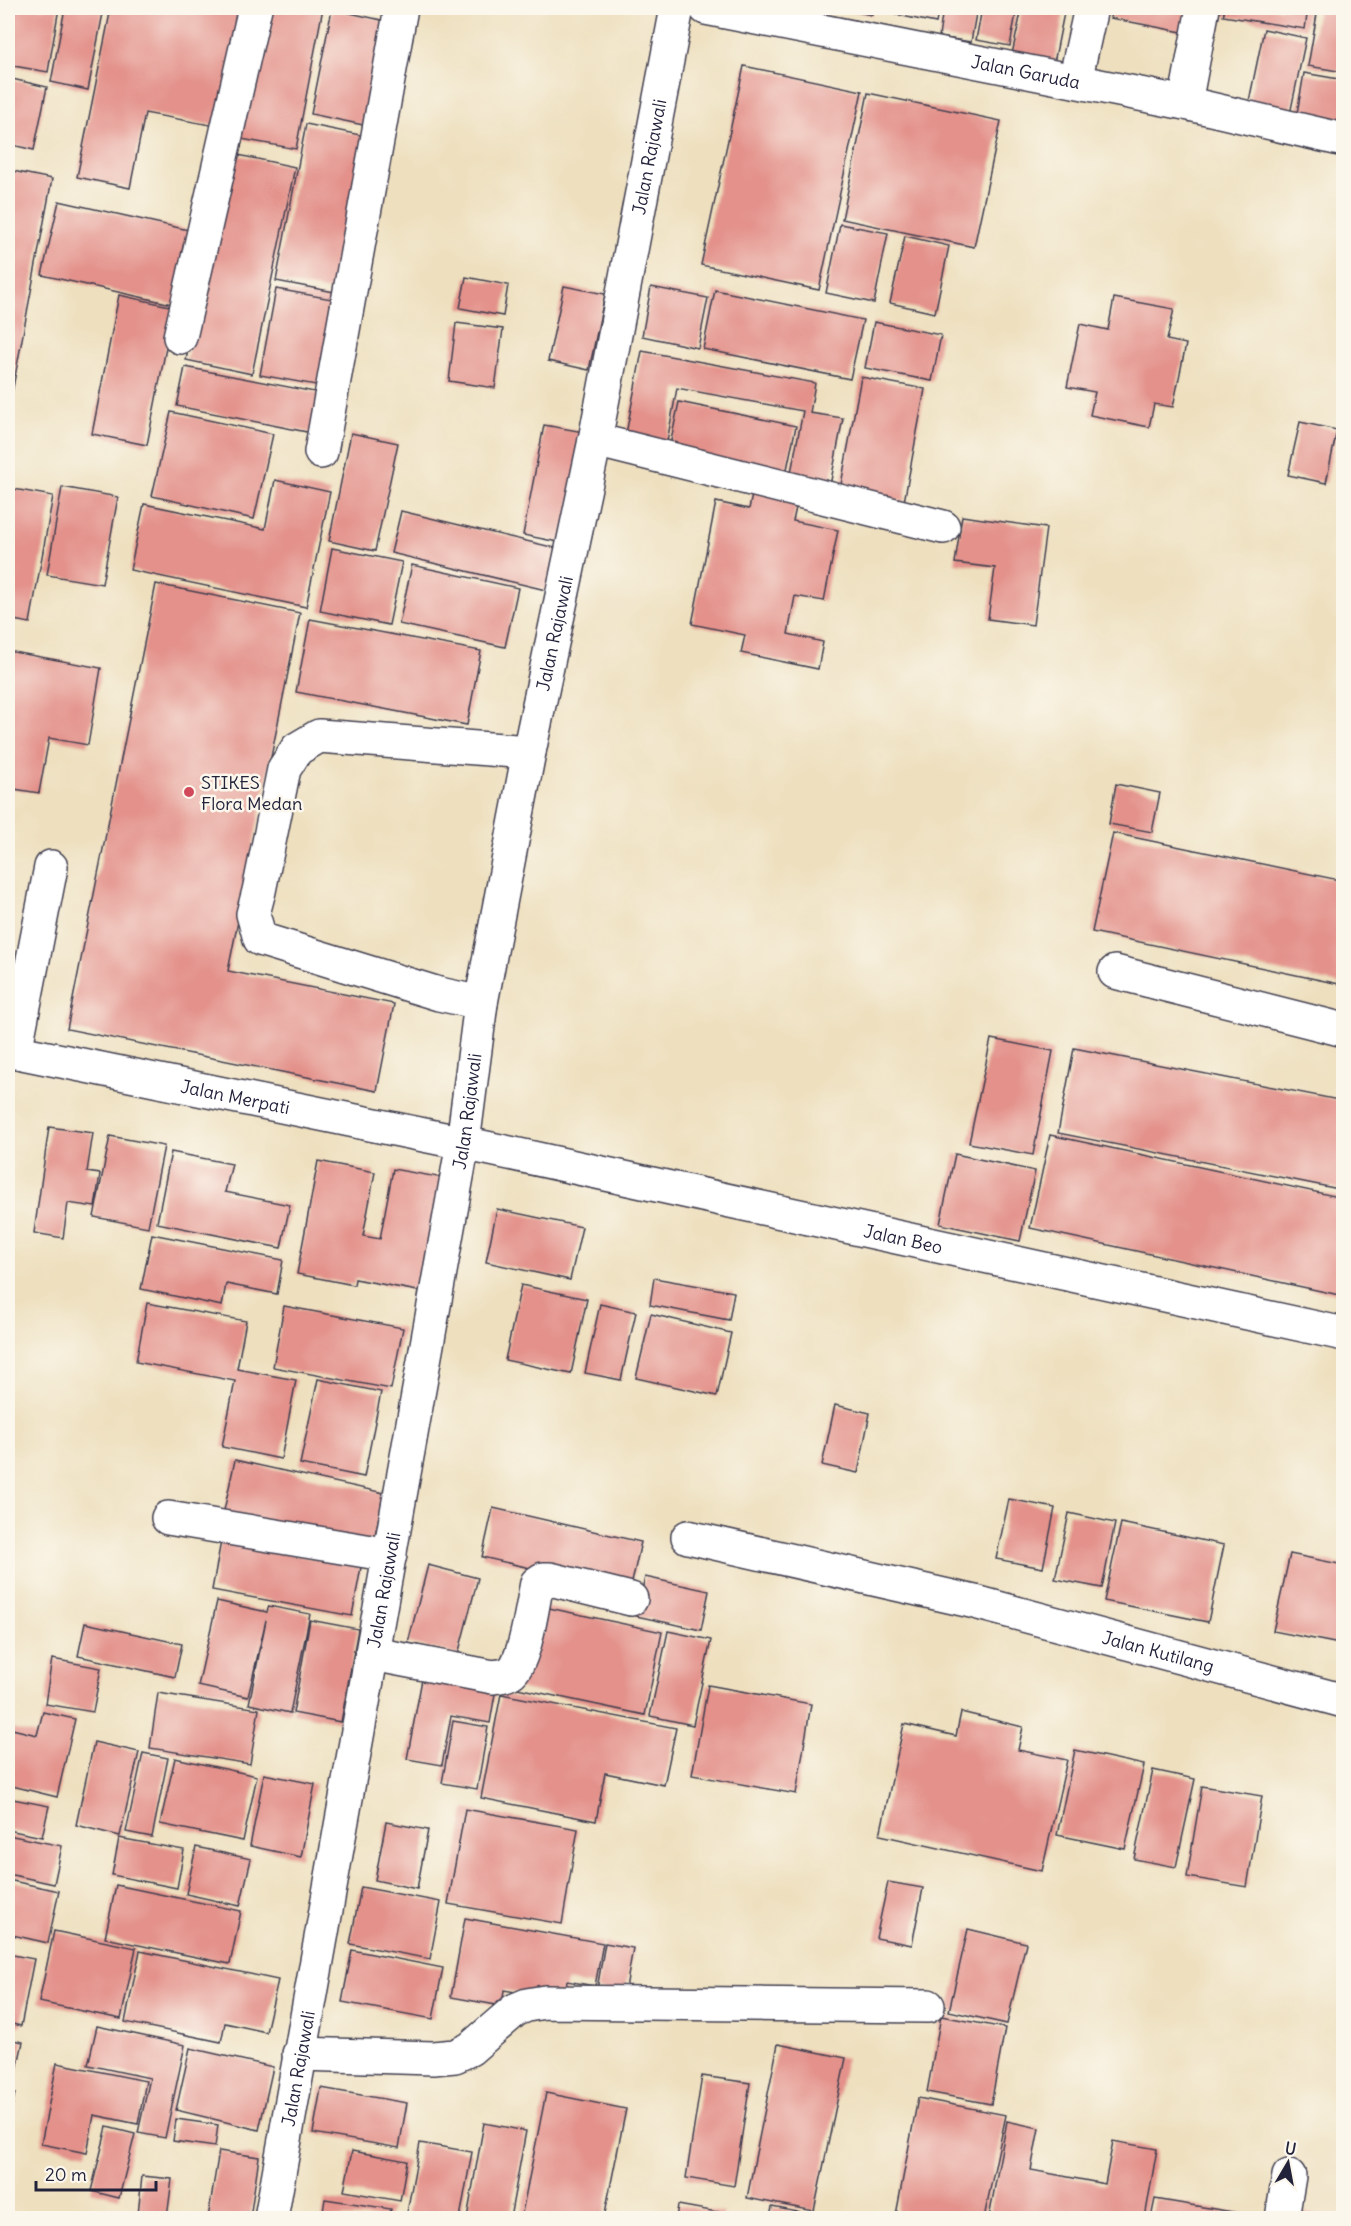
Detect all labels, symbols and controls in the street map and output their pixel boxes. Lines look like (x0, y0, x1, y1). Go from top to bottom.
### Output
street label: Jalan Garuda (969, 49, 1082, 93)
street label: Jalan Rajawali (627, 97, 671, 216)
street label: Jalan Rajawali (531, 574, 577, 693)
place label: STIKES Flora Medan (201, 771, 303, 815)
marker: STIKES Flora Medan (182, 785, 196, 799)
street label: Jalan Rajawali (447, 1052, 486, 1171)
street label: Jalan Merpati (179, 1074, 292, 1119)
street label: Jalan Beo (862, 1219, 945, 1258)
street label: Jalan Rajawali (362, 1530, 405, 1650)
street label: Jalan Kutilang (1100, 1625, 1217, 1677)
street label: Jalan Rajawali (276, 2009, 319, 2128)
north arrow (1258, 2133, 1318, 2193)
text: U (1283, 2137, 1298, 2159)
scale bar (36, 2154, 156, 2192)
text: 20 m (45, 2163, 87, 2186)

